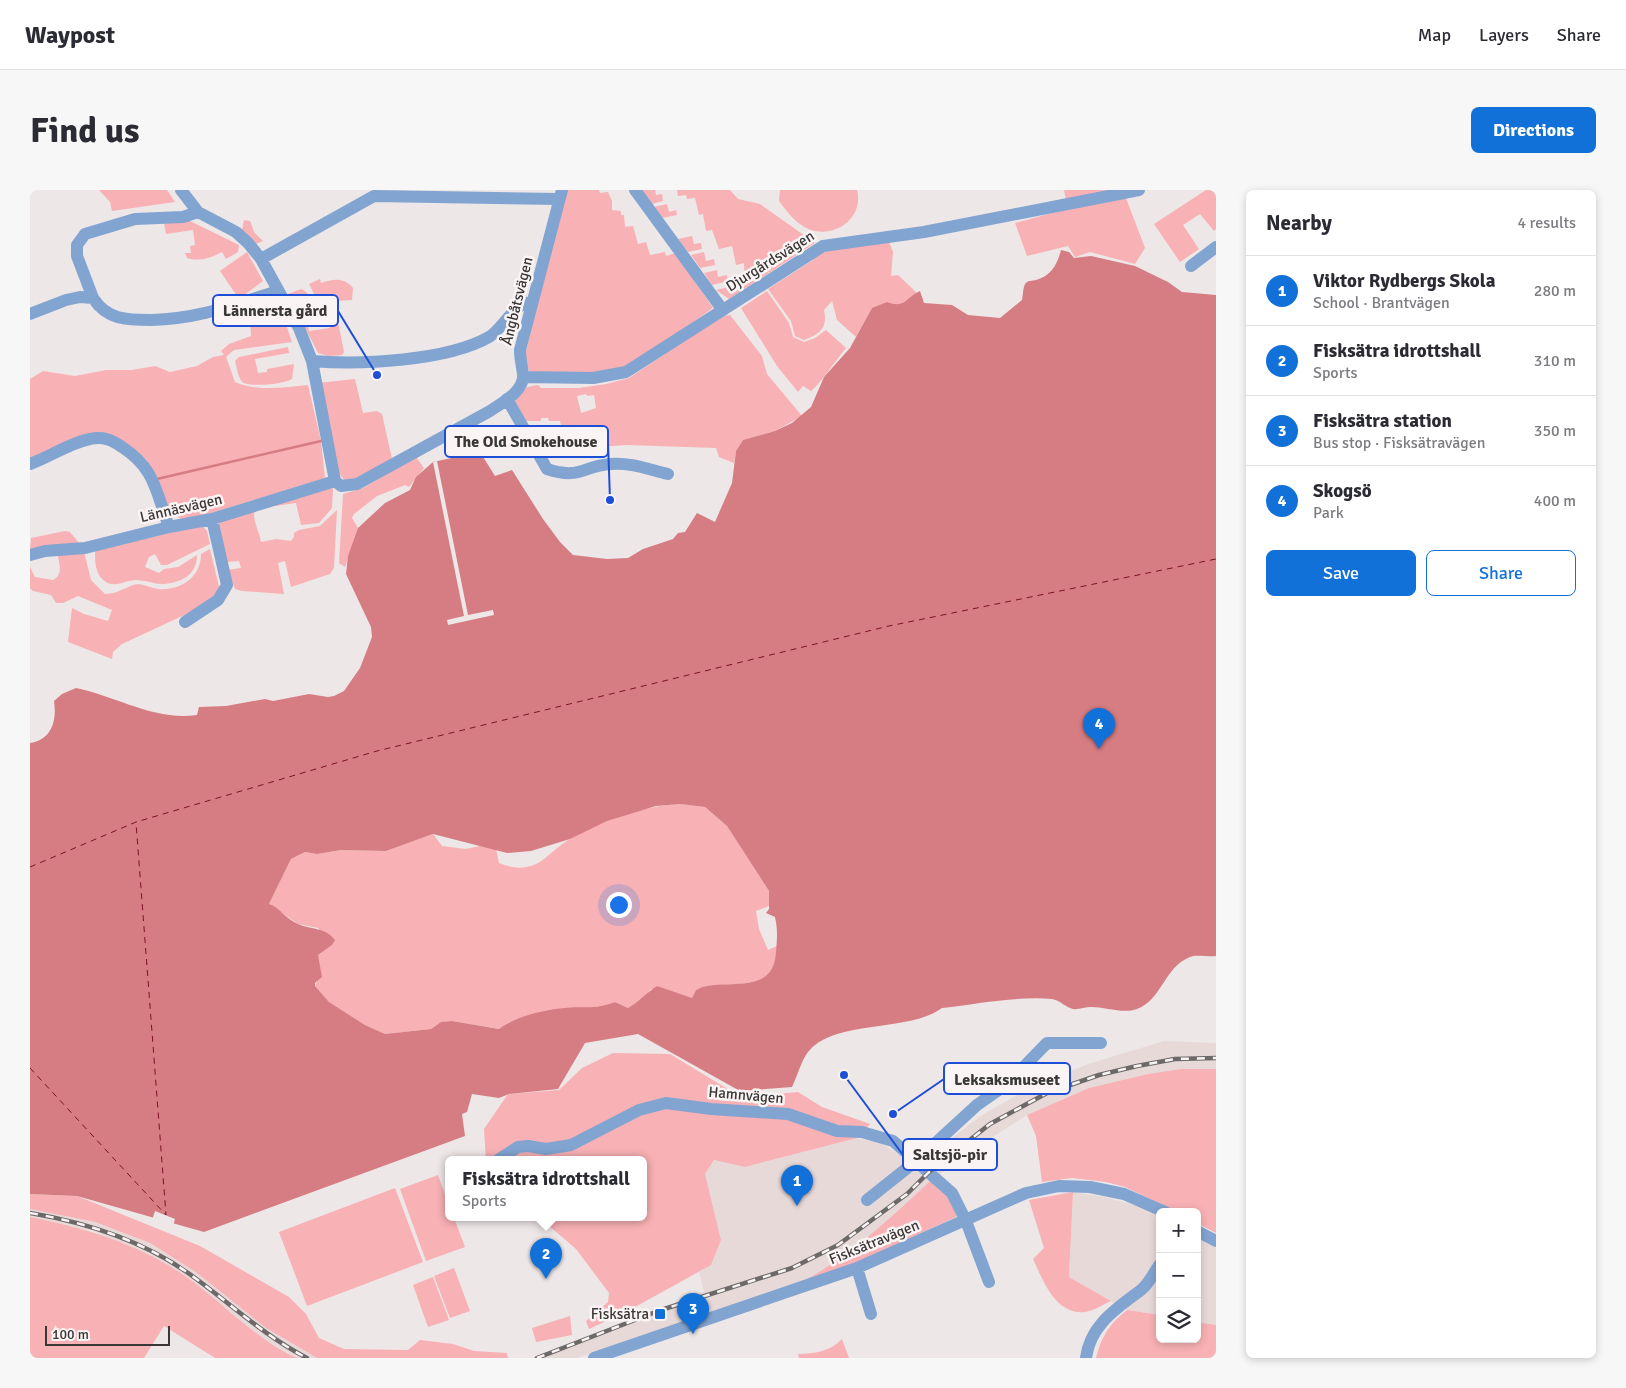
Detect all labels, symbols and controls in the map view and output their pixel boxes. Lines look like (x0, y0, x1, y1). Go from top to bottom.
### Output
text: Waypost (25, 20, 115, 50)
text: Map (1418, 24, 1451, 46)
text: Layers (1479, 24, 1529, 46)
text: Share (1557, 24, 1601, 46)
button: Directions (1471, 107, 1596, 153)
text: Find us (30, 109, 140, 152)
text: Nearby (1266, 210, 1332, 236)
text: 4 results (1517, 213, 1576, 233)
street label: Djurgårdsvägen (722, 227, 818, 295)
street label: Ångbåtsvägen (497, 255, 537, 347)
text: Viktor Rydbergs Skola (1313, 269, 1495, 293)
text: 1 (1278, 281, 1286, 301)
text: 280 m (1534, 281, 1576, 301)
text: School · Brantvägen (1313, 293, 1450, 313)
callout: Lännersta gård (213, 295, 338, 326)
text: Lännersta gård (223, 301, 328, 321)
text: Fisksätra idrottshall (1313, 339, 1481, 363)
text: 2 (1278, 351, 1286, 371)
text: 310 m (1534, 351, 1576, 371)
text: Sports (1313, 363, 1358, 383)
text: Fisksätra station (1313, 409, 1452, 433)
text: 3 (1278, 421, 1286, 441)
text: 350 m (1534, 421, 1576, 441)
callout: The Old Smokehouse (445, 426, 608, 457)
text: The Old Smokehouse (454, 432, 598, 452)
text: Bus stop · Fisksätravägen (1313, 433, 1485, 453)
text: Skogsö (1313, 479, 1372, 503)
street label: Lännäsvägen (138, 490, 224, 526)
text: 4 (1278, 491, 1286, 511)
text: 400 m (1534, 491, 1576, 511)
text: Park (1313, 503, 1344, 523)
button: Save (1266, 550, 1416, 596)
button: Share (1426, 550, 1576, 596)
pin: 4 (1083, 708, 1115, 749)
your location (606, 892, 632, 918)
callout: Leksaksmuseet (944, 1063, 1070, 1094)
text: Leksaksmuseet (954, 1070, 1060, 1090)
street label: Hamnvägen (708, 1083, 784, 1107)
callout: Saltsjö-pir (903, 1139, 997, 1170)
text: Saltsjö-pir (913, 1145, 988, 1165)
popup (445, 1156, 647, 1221)
pin: 1 (781, 1165, 813, 1206)
text: Fisksätra idrottshall (462, 1167, 630, 1191)
text: Sports (462, 1191, 506, 1211)
map controls (1156, 1208, 1201, 1343)
button: + (1156, 1208, 1201, 1253)
street label: Fisksätravägen (826, 1216, 922, 1268)
pin: 2 (530, 1238, 562, 1279)
button: − (1156, 1253, 1201, 1298)
pin: 3 (677, 1293, 709, 1334)
button: layers (1156, 1298, 1201, 1343)
place label: Fisksätra (591, 1305, 649, 1323)
marker: Fisksätra (653, 1307, 667, 1321)
scale bar (45, 1323, 170, 1346)
text: 100 m (52, 1326, 89, 1343)

